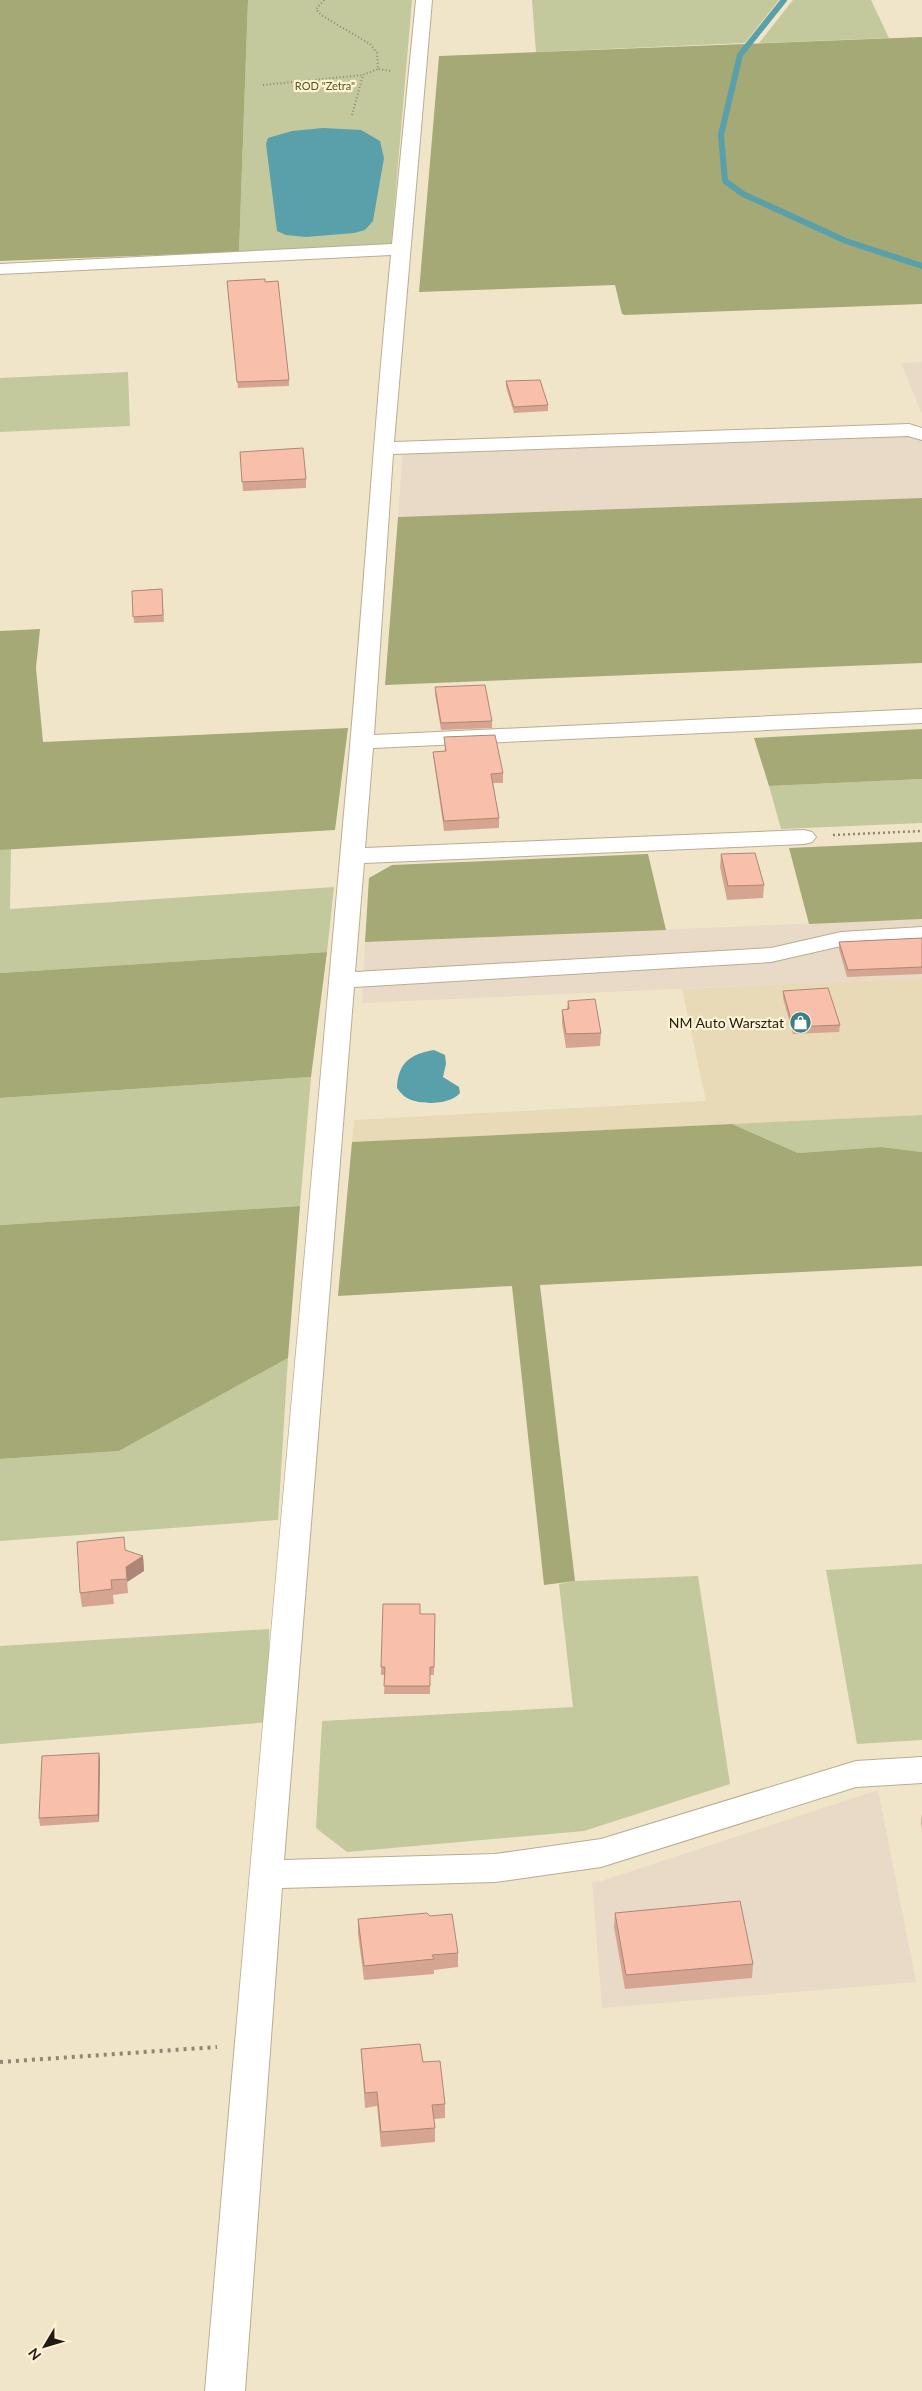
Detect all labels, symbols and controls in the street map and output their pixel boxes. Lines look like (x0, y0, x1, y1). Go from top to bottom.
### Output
park label: ROD "Zetra" (295, 79, 355, 92)
shop icon: NM Auto Warsztat (788, 1011, 812, 1035)
place label: NM Auto Warsztat (669, 1014, 784, 1031)
north arrow (20, 2321, 70, 2371)
text: N (24, 2345, 44, 2364)

